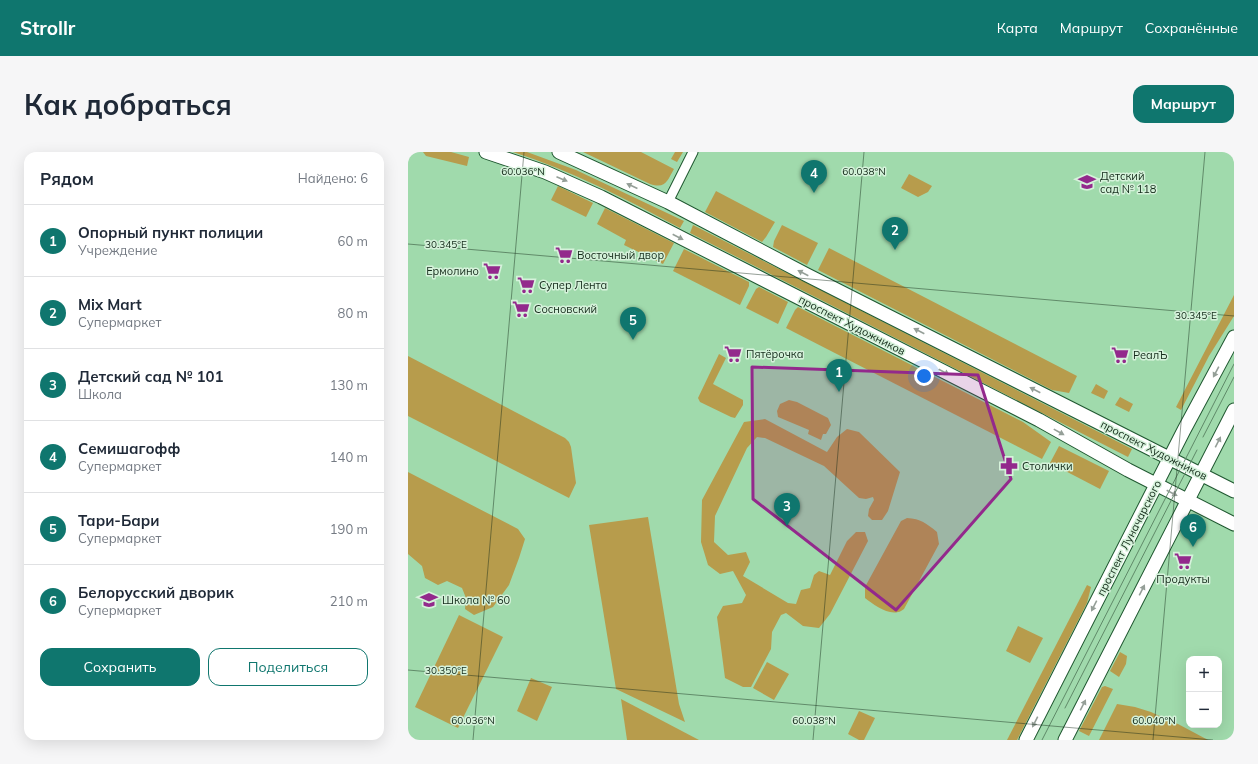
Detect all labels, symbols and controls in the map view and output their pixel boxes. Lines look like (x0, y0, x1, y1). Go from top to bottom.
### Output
text: Strollr (20, 16, 75, 40)
text: Карта (997, 19, 1038, 37)
text: Маршрут (1060, 19, 1123, 37)
text: Сохранённые (1145, 19, 1238, 37)
button: Маршрут (1133, 85, 1234, 123)
text: Как добраться (24, 87, 232, 122)
pin: 4 (801, 160, 827, 193)
text: 60.036°N (501, 165, 545, 178)
text: 60.038°N (842, 165, 886, 178)
text: Рядом (40, 168, 94, 189)
place label: Детский сад № 118 (1100, 169, 1157, 196)
text: Найдено: 6 (298, 170, 368, 186)
school or university icon: Детский сад № 118 (1077, 172, 1097, 192)
one-way arrow (556, 176, 568, 182)
one-way arrow (627, 183, 638, 189)
pin: 2 (882, 217, 908, 250)
text: Опорный пункт полиции (78, 223, 263, 242)
text: 1 (49, 233, 57, 249)
text: 60 m (338, 233, 368, 249)
one-way arrow (673, 233, 684, 240)
text: 30.345°E (425, 238, 467, 251)
text: Учреждение (78, 242, 157, 258)
supermarket icon: Восточный двор (554, 245, 574, 265)
place label: Восточный двор (577, 248, 664, 262)
supermarket icon: Ермолино (482, 261, 502, 281)
place label: Ермолино (426, 264, 479, 278)
one-way arrow (798, 269, 809, 276)
supermarket icon: Супер Лента (516, 275, 536, 295)
place label: Супер Лента (539, 278, 607, 292)
street label: проспект Художников (796, 292, 908, 358)
text: Mix Mart (78, 295, 142, 314)
supermarket icon: Сосновский (511, 299, 531, 319)
place label: Сосновский (534, 302, 597, 316)
text: 2 (49, 305, 57, 321)
text: 80 m (338, 305, 368, 321)
pin: 5 (620, 307, 646, 340)
text: 30.345°E (1175, 309, 1217, 322)
text: Супермаркет (78, 314, 161, 330)
one-way arrow (914, 328, 925, 334)
supermarket icon: Пятёрочка (723, 344, 743, 364)
supermarket icon: РеалЪ (1110, 345, 1130, 365)
place label: Пятёрочка (746, 347, 803, 361)
place label: РеалЪ (1133, 348, 1168, 362)
pin: 1 (826, 359, 852, 392)
your location (914, 366, 934, 386)
one-way arrow (1212, 366, 1219, 377)
text: Детский сад № 101 (78, 367, 224, 386)
one-way arrow (938, 369, 950, 375)
text: 3 (49, 377, 57, 393)
text: 130 m (330, 377, 368, 393)
text: Школа (78, 386, 122, 402)
one-way arrow (1030, 387, 1041, 393)
street label: проспект Художников (1098, 417, 1210, 483)
one-way arrow (1053, 429, 1065, 435)
one-way arrow (1215, 437, 1221, 448)
text: Семишагофф (78, 439, 180, 458)
text: 4 (49, 449, 57, 465)
text: 140 m (330, 449, 368, 465)
pharmacy icon: Столички (999, 456, 1019, 476)
text: Супермаркет (78, 458, 161, 474)
place label: Столички (1022, 459, 1072, 473)
street label: проспект Луначарского (1094, 478, 1164, 598)
one-way arrow (1167, 489, 1178, 496)
pin: 3 (774, 493, 800, 526)
text: Тари-Бари (78, 511, 160, 530)
pin: 6 (1180, 514, 1206, 547)
text: 5 (49, 521, 57, 537)
text: 190 m (330, 521, 368, 537)
text: Супермаркет (78, 530, 161, 546)
supermarket icon: Продукты (1173, 551, 1193, 571)
place label: Продукты (1156, 572, 1210, 586)
text: Белорусский дворик (78, 583, 234, 602)
one-way arrow (1139, 584, 1145, 596)
school or university icon: Школа № 60 (419, 590, 439, 610)
text: 6 (49, 593, 57, 609)
text: 210 m (330, 593, 368, 609)
place label: Школа № 60 (442, 593, 511, 607)
one-way arrow (1091, 601, 1097, 612)
text: Супермаркет (78, 602, 161, 618)
button: Сохранить (40, 648, 200, 686)
button: Поделиться (208, 648, 368, 686)
map controls (1186, 656, 1222, 728)
button: + (1186, 656, 1222, 692)
text: 30.350°E (425, 664, 467, 677)
button: − (1186, 692, 1222, 728)
one-way arrow (1079, 700, 1086, 711)
text: 60.036°N (451, 714, 495, 727)
text: 60.038°N (792, 714, 836, 727)
text: 60.040°N (1132, 714, 1176, 727)
one-way arrow (1032, 716, 1038, 728)

